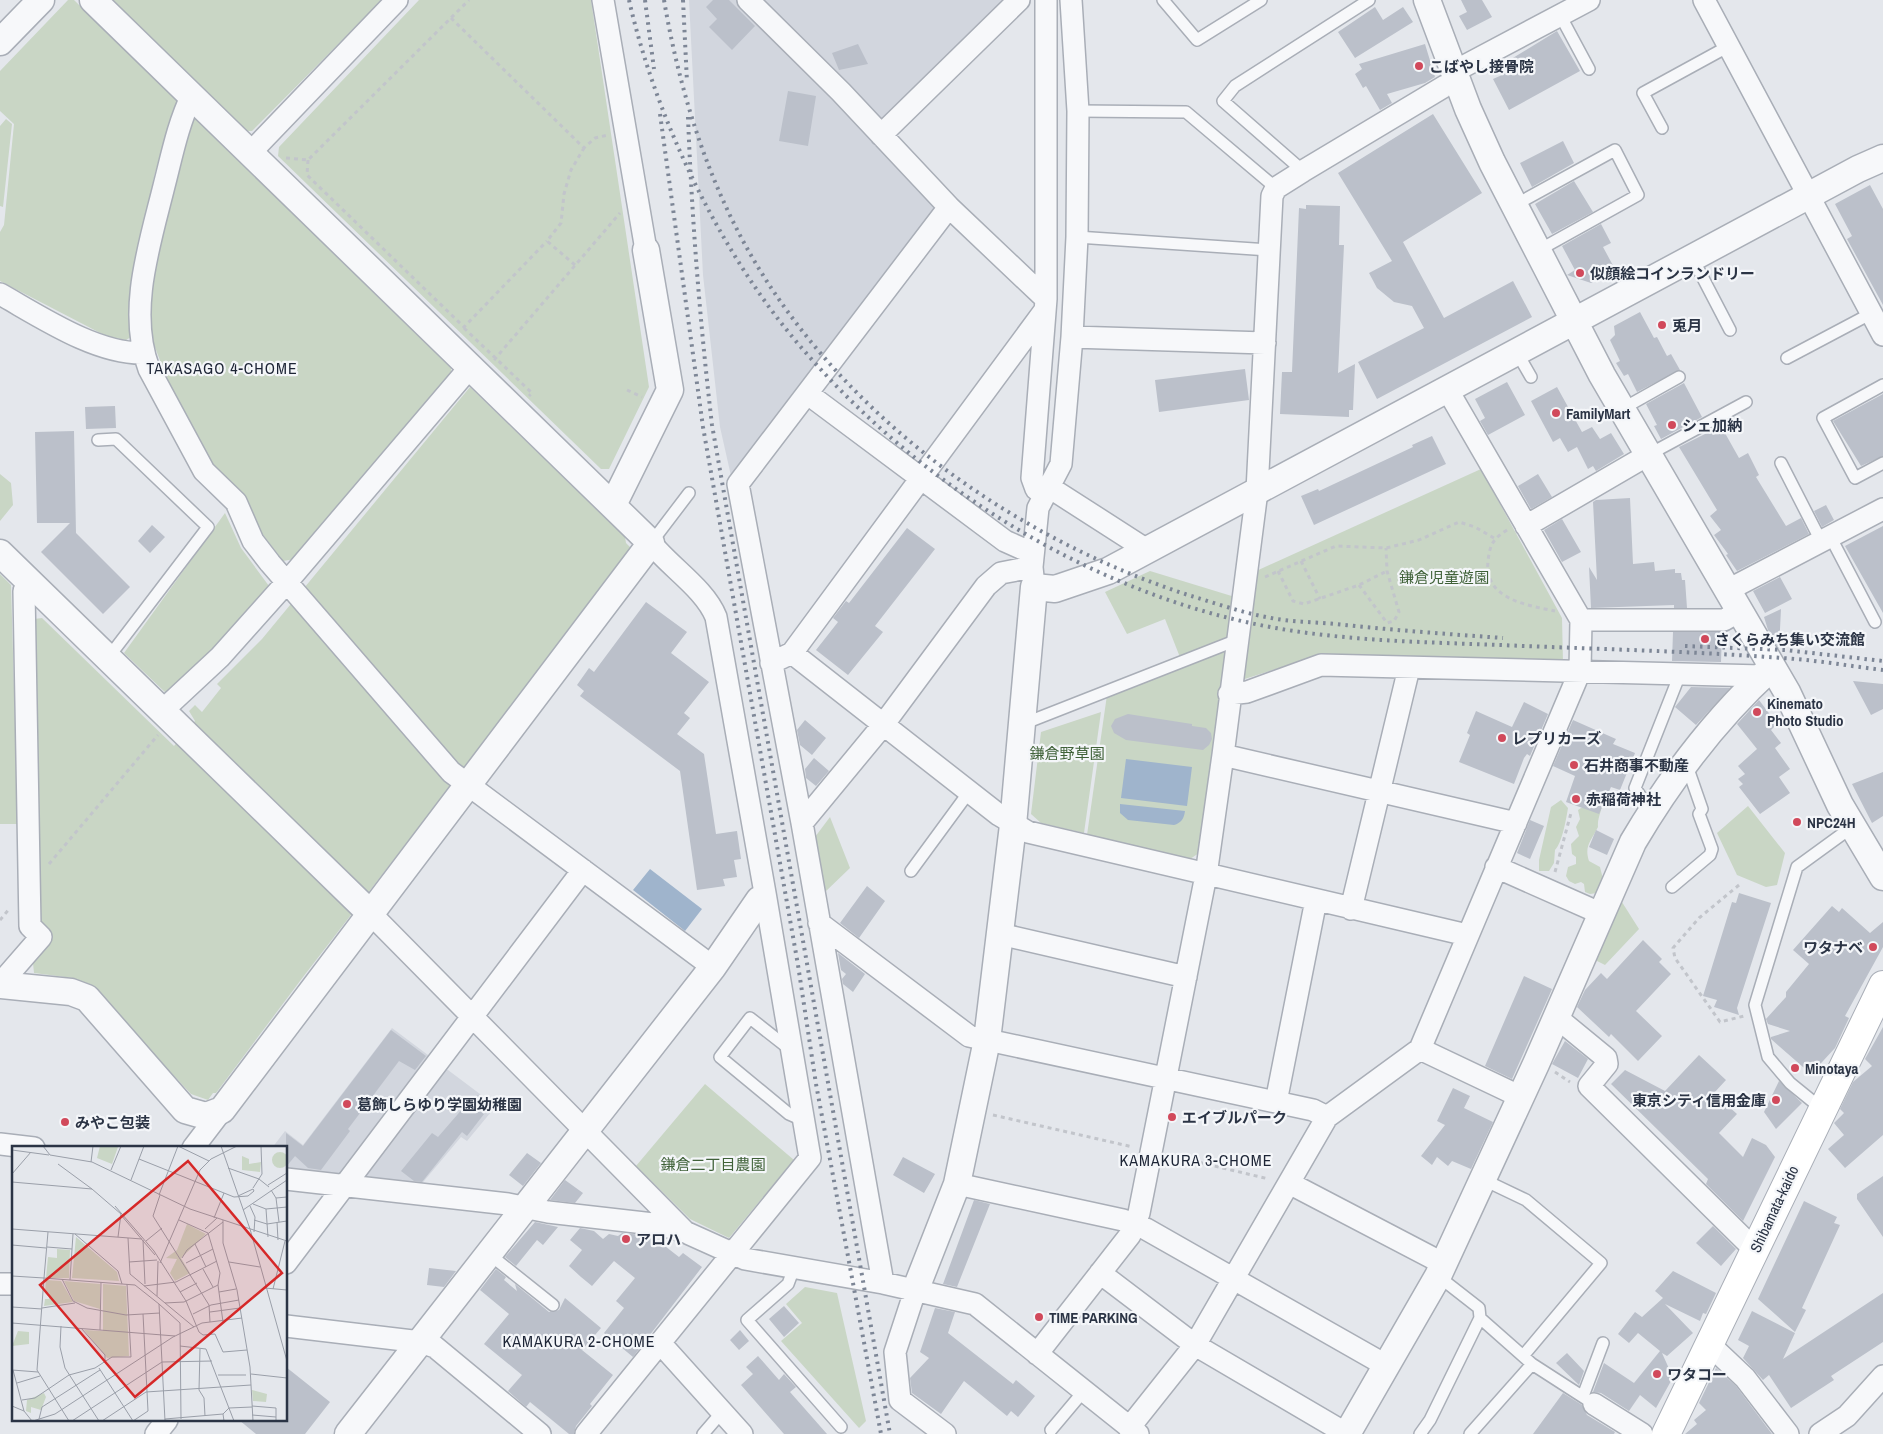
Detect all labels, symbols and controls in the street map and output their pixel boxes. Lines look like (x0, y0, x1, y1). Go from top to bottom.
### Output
place label: こばやし接骨院 (1429, 56, 1534, 77)
marker: こばやし接骨院 (1413, 60, 1425, 72)
place label: 似顔絵コインランドリー (1590, 263, 1755, 284)
marker: 似顔絵コインランドリー (1574, 267, 1586, 279)
place label: 兎月 (1672, 315, 1702, 336)
marker: 兎月 (1656, 319, 1668, 331)
district label: TAKASAGO 4-CHOME (146, 357, 298, 379)
place label: FamilyMart (1566, 403, 1630, 424)
marker: FamilyMart (1550, 407, 1562, 419)
place label: シェ加納 (1682, 415, 1742, 436)
marker: シェ加納 (1666, 419, 1678, 431)
park label: 鎌倉児童遊園 (1399, 567, 1489, 588)
place label: さくらみち集い交流館 (1715, 629, 1865, 650)
marker: さくらみち集い交流館 (1699, 633, 1711, 645)
place label: Kinemato Photo Studio (1767, 693, 1844, 731)
marker: Kinemato Photo Studio (1751, 706, 1763, 718)
place label: レプリカーズ (1512, 728, 1601, 749)
marker: レプリカーズ (1496, 732, 1508, 744)
park label: 鎌倉野草園 (1029, 743, 1105, 764)
place label: 石井商事不動産 (1584, 755, 1689, 776)
marker: 石井商事不動産 (1568, 759, 1580, 771)
place label: 赤稲荷神社 (1586, 789, 1661, 810)
marker: 赤稲荷神社 (1570, 793, 1582, 805)
place label: NPC24H (1807, 812, 1856, 833)
marker: NPC24H (1791, 816, 1803, 828)
place label: ワタナベ (1803, 937, 1863, 958)
marker: ワタナベ (1867, 941, 1879, 953)
place label: Minotaya (1805, 1058, 1858, 1079)
marker: Minotaya (1789, 1062, 1801, 1074)
place label: 東京シティ信用金庫 (1632, 1090, 1766, 1111)
place label: 葛飾しらゆり学園幼稚園 (357, 1094, 522, 1115)
marker: 東京シティ信用金庫 (1770, 1094, 1782, 1106)
marker: 葛飾しらゆり学園幼稚園 (341, 1098, 353, 1110)
place label: エイブルパーク (1182, 1107, 1287, 1128)
marker: エイブルパーク (1166, 1111, 1178, 1123)
place label: みやこ包装 (75, 1112, 150, 1133)
marker: みやこ包装 (59, 1116, 71, 1128)
inset map (12, 1146, 288, 1422)
district label: KAMAKURA 3-CHOME (1119, 1149, 1273, 1171)
park label: 鎌倉二丁目農園 (660, 1154, 766, 1175)
street label: Shibamata-kaido (1745, 1162, 1803, 1256)
place label: アロハ (636, 1229, 681, 1250)
marker: アロハ (620, 1233, 632, 1245)
place label: TIME PARKING (1049, 1307, 1138, 1328)
marker: TIME PARKING (1033, 1311, 1045, 1323)
district label: KAMAKURA 2-CHOME (502, 1330, 656, 1352)
place label: ワタコー (1667, 1364, 1727, 1385)
marker: ワタコー (1651, 1368, 1663, 1380)

